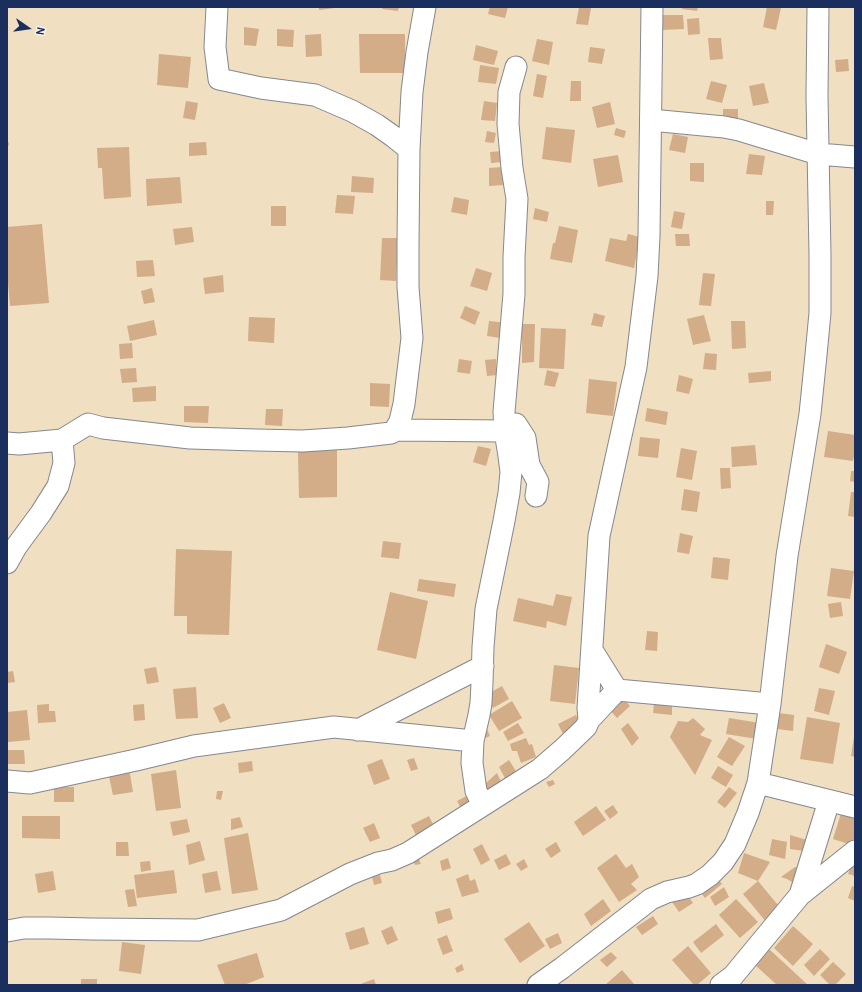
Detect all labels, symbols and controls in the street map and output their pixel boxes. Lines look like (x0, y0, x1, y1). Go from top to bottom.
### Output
north arrow (8, 8, 48, 48)
text: N (33, 26, 47, 36)

